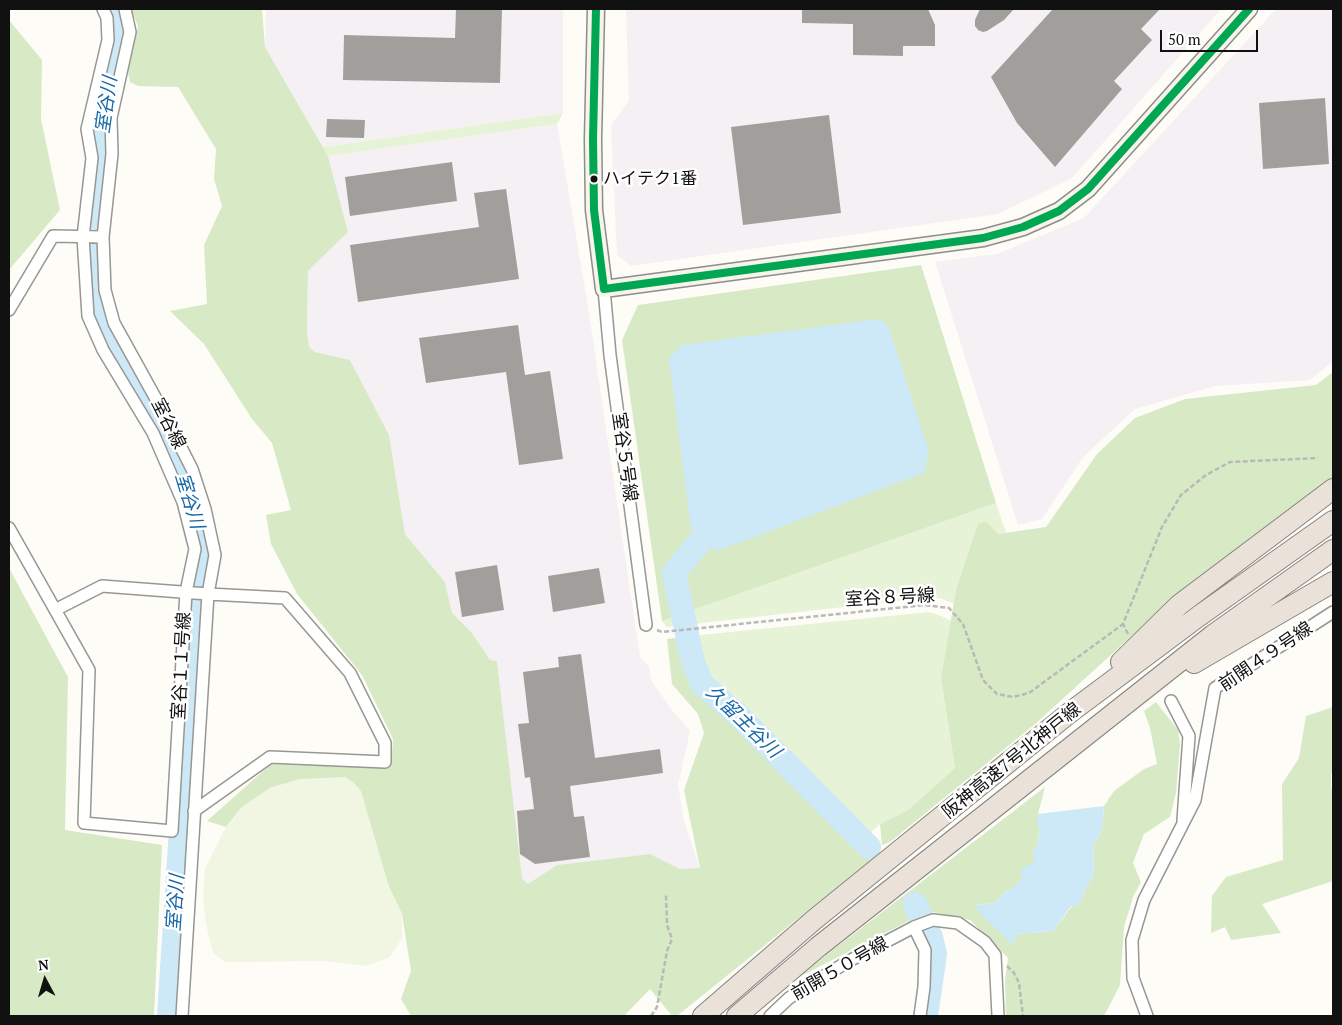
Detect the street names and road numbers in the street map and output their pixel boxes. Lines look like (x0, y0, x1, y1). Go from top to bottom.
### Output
street label: 室谷線 (146, 395, 190, 453)
street label: 室谷５号線 (607, 411, 641, 503)
street label: 室谷８号線 (844, 585, 936, 611)
street label: 室谷１１号線 (168, 612, 196, 720)
street label: 前開４９号線 (1215, 618, 1317, 696)
street label: 阪神高速7号北神戸線 (939, 699, 1085, 823)
street label: 前開５０号線 (788, 933, 892, 1005)

